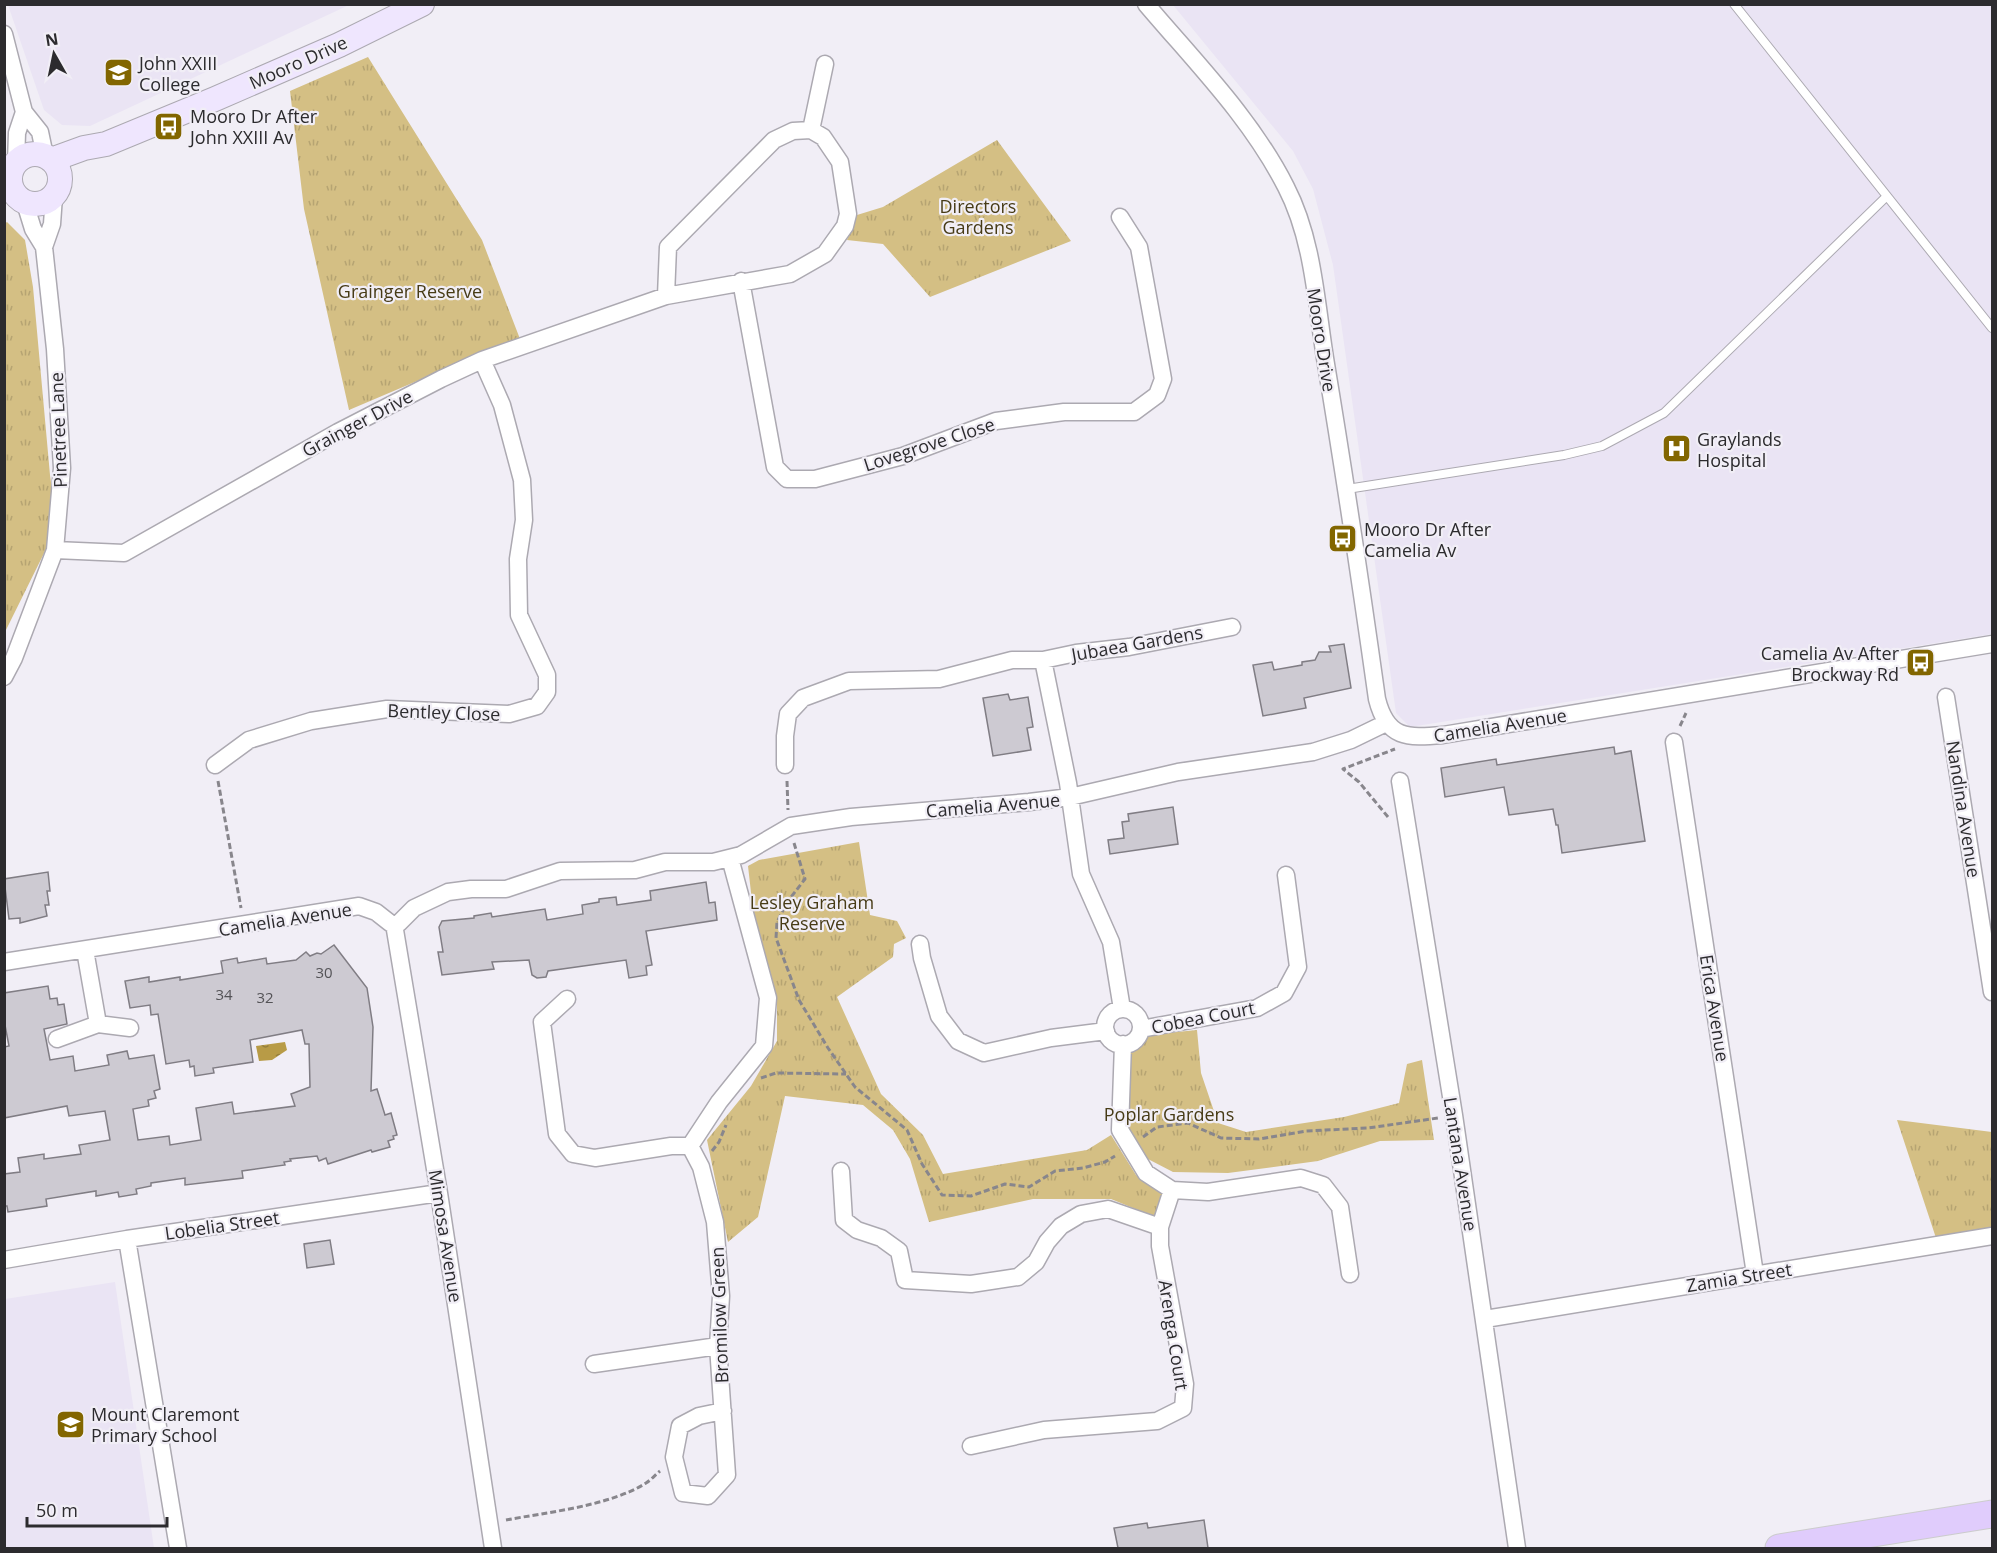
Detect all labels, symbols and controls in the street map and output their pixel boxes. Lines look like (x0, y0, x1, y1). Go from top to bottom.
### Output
north arrow (24, 24, 84, 84)
text: N (44, 27, 60, 51)
street label: Mooro Drive (245, 30, 351, 94)
place label: John XXIII College (137, 51, 217, 96)
school or university icon: John XXIII College (102, 57, 134, 89)
place label: Mooro Dr After John XXIII Av (188, 104, 318, 149)
bus stop icon: Mooro Dr After John XXIII Av (153, 110, 185, 142)
park label: Directors Gardens (940, 194, 1016, 239)
park label: Grainger Reserve (338, 279, 482, 303)
street label: Mooro Drive (1302, 286, 1342, 394)
street label: Pinetree Lane (44, 372, 72, 488)
street label: Grainger Drive (297, 384, 417, 462)
street label: Lovegrove Close (860, 412, 998, 476)
place label: Graylands Hospital (1697, 427, 1782, 472)
hospital icon: Graylands Hospital (1660, 433, 1692, 465)
place label: Mooro Dr After Camelia Av (1364, 517, 1492, 562)
bus stop icon: Mooro Dr After Camelia Av (1327, 523, 1359, 555)
street label: Jubaea Gardens (1068, 620, 1205, 667)
place label: Camelia Av After Brockway Rd (1761, 641, 1900, 686)
bus stop icon: Camelia Av After Brockway Rd (1904, 647, 1936, 679)
street label: Bentley Close (387, 698, 501, 726)
street label: Camelia Avenue (1432, 703, 1568, 747)
street label: Nandina Avenue (1941, 739, 1987, 879)
street label: Camelia Avenue (925, 787, 1061, 823)
park label: Lesley Graham Reserve (750, 890, 874, 935)
street label: Camelia Avenue (217, 897, 353, 941)
street label: Erica Avenue (1695, 953, 1735, 1063)
house number: 30 (315, 962, 333, 982)
house number: 34 (215, 984, 233, 1004)
house number: 32 (256, 987, 274, 1007)
street label: Cobea Court (1149, 995, 1257, 1039)
street label: Lantana Avenue (1439, 1095, 1483, 1233)
park label: Poplar Gardens (1104, 1102, 1234, 1126)
street label: Mimosa Avenue (424, 1168, 468, 1304)
street label: Lobelia Street (163, 1205, 281, 1245)
street label: Bromilow Green (705, 1246, 733, 1384)
street label: Zamia Street (1685, 1257, 1793, 1297)
street label: Arenga Court (1153, 1278, 1195, 1392)
place label: Mount Claremont Primary School (91, 1402, 239, 1447)
school or university icon: Mount Claremont Primary School (54, 1408, 86, 1440)
scale bar (27, 1490, 166, 1528)
text: 50 m (36, 1498, 78, 1522)

